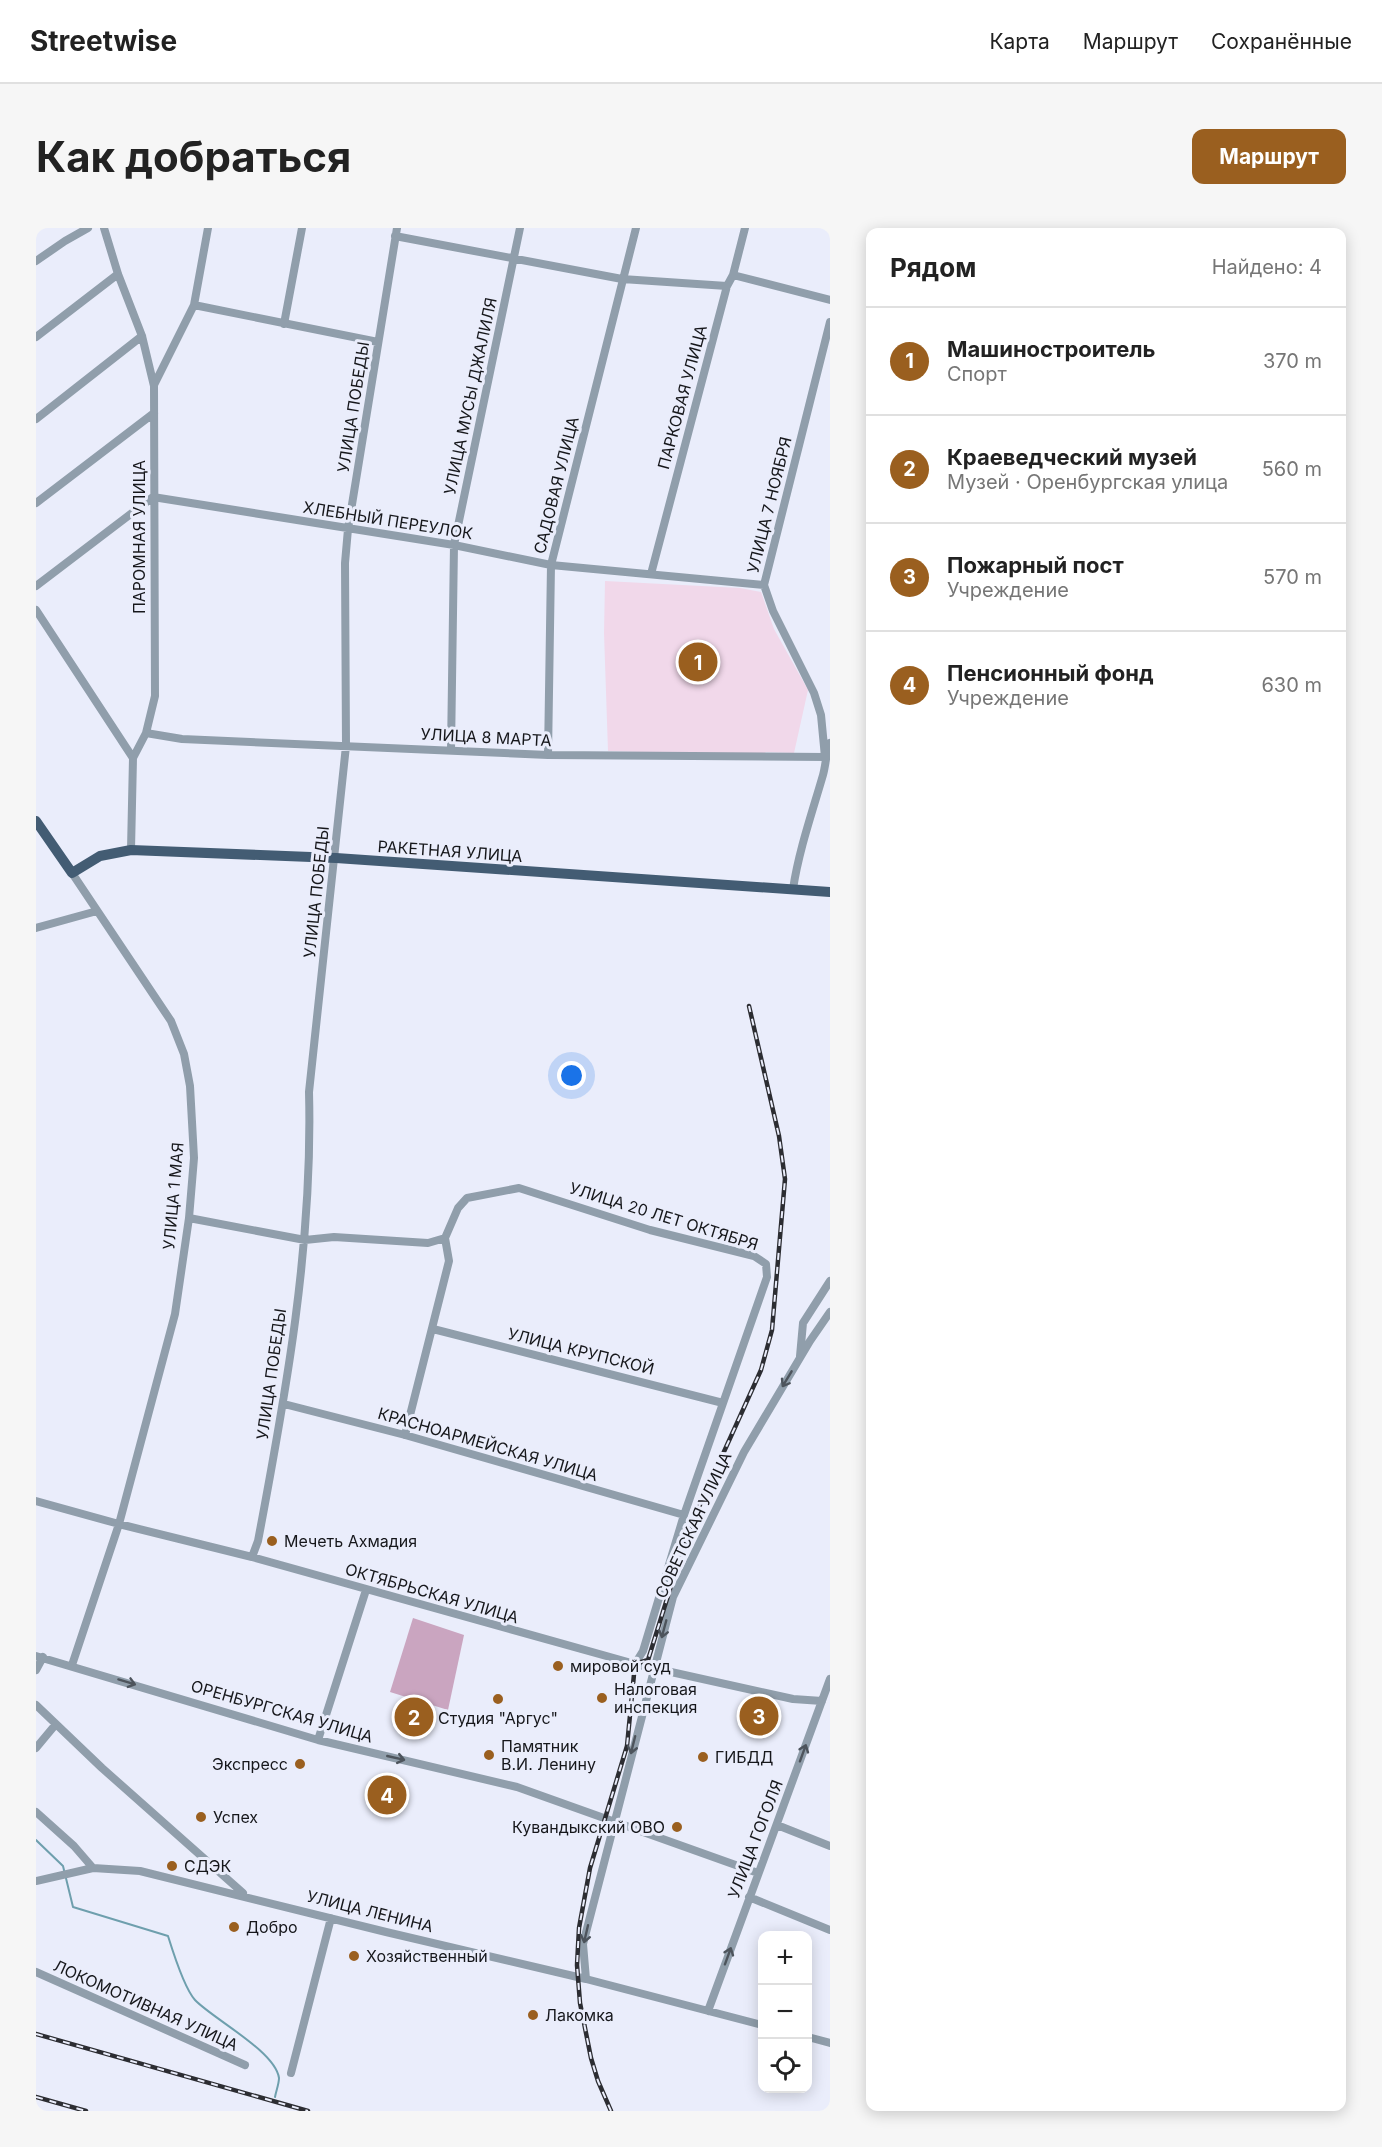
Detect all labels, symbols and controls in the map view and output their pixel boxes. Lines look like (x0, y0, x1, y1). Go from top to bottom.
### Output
text: Streetwise (30, 24, 177, 58)
text: Карта (989, 29, 1050, 54)
text: Маршрут (1083, 29, 1178, 54)
text: Сохранённые (1211, 29, 1352, 54)
button: Маршрут (1192, 129, 1346, 184)
text: Как добраться (36, 131, 351, 182)
text: Рядом (890, 252, 976, 283)
text: Найдено: 4 (1212, 255, 1322, 279)
street label: УЛИЦА МУСЫ ДЖАЛИЛЯ (439, 296, 501, 496)
street label: ПАРКОВАЯ УЛИЦА (653, 323, 711, 471)
text: Машиностроитель (947, 336, 1156, 362)
street label: УЛИЦА ПОБЕДЫ (333, 340, 373, 474)
text: 1 (905, 349, 914, 373)
text: 370 m (1263, 349, 1322, 373)
text: Спорт (947, 362, 1007, 386)
street label: САДОВАЯ УЛИЦА (529, 414, 583, 556)
street label: УЛИЦА 7 НОЯБРЯ (742, 435, 796, 575)
text: Краеведческий музей (947, 444, 1197, 470)
text: 2 (903, 457, 916, 481)
text: 560 m (1262, 457, 1322, 481)
street label: ПАРОМНАЯ УЛИЦА (129, 460, 149, 614)
text: Музей · Оренбургская улица (947, 470, 1228, 494)
street label: ХЛЕБНЫЙ ПЕРЕУЛОК (302, 497, 475, 543)
text: Пожарный пост (947, 552, 1124, 578)
text: 3 (903, 565, 916, 589)
text: 570 m (1263, 565, 1322, 589)
text: Учреждение (947, 578, 1069, 602)
pin: 1 (678, 640, 718, 684)
text: Пенсионный фонд (947, 660, 1154, 686)
text: 4 (903, 673, 916, 697)
text: 630 m (1261, 673, 1322, 697)
text: Учреждение (947, 686, 1069, 710)
street label: УЛИЦА 8 МАРТА (420, 724, 552, 750)
street label: УЛИЦА ПОБЕДЫ (299, 825, 333, 959)
street label: РАКЕТНАЯ УЛИЦА (377, 836, 523, 866)
your location (557, 1061, 586, 1090)
street label: УЛИЦА 1 МАЯ (158, 1141, 188, 1251)
street label: УЛИЦА 20 ЛЕТ ОКТЯБРЯ (567, 1178, 761, 1254)
street label: УЛИЦА ПОБЕДЫ (252, 1307, 290, 1441)
street label: УЛИЦА КРУПСКОЙ (506, 1323, 656, 1379)
one-way arrow (781, 1370, 793, 1387)
street label: КРАСНОАРМЕЙСКАЯ УЛИЦА (376, 1403, 600, 1485)
street label: СОВЕТСКАЯ УЛИЦА (650, 1449, 736, 1601)
place label: Мечеть Ахмадия (284, 1531, 417, 1551)
marker: Мечеть Ахмадия (265, 1534, 279, 1548)
street label: ОКТЯБРЬСКАЯ УЛИЦА (343, 1559, 521, 1627)
one-way arrow (658, 1619, 669, 1638)
place label: мировой суд (570, 1656, 671, 1676)
marker: мировой суд (551, 1659, 565, 1673)
street label: ОРЕНБУРГСКАЯ УЛИЦА (189, 1675, 375, 1747)
one-way arrow (118, 1677, 137, 1688)
place label: Налоговая инспекция (614, 1679, 697, 1717)
marker: Налоговая инспекция (595, 1691, 609, 1705)
marker: Студия "Аргус" (491, 1692, 505, 1706)
pin: 2 (394, 1694, 434, 1740)
pin: 3 (740, 1694, 778, 1738)
place label: Студия "Аргус" (438, 1708, 558, 1728)
place label: Памятник В.И. Ленину (501, 1736, 596, 1774)
one-way arrow (627, 1736, 639, 1755)
one-way arrow (798, 1744, 809, 1763)
place label: ГИБДД (715, 1747, 773, 1767)
marker: Памятник В.И. Ленину (482, 1748, 496, 1762)
marker: ГИБДД (696, 1750, 710, 1764)
one-way arrow (386, 1753, 405, 1765)
place label: Экспресс (212, 1754, 288, 1774)
marker: Экспресс (293, 1757, 307, 1771)
pin: 4 (368, 1772, 406, 1818)
street label: УЛИЦА ГОГОЛЯ (723, 1777, 787, 1901)
place label: Успех (213, 1807, 258, 1827)
marker: Успех (194, 1810, 208, 1824)
place label: Кувандыкский ОВО (512, 1817, 665, 1837)
marker: Кувандыкский ОВО (670, 1820, 684, 1834)
place label: СДЭК (184, 1856, 231, 1876)
marker: СДЭК (165, 1859, 179, 1873)
street label: УЛИЦА ЛЕНИНА (305, 1886, 435, 1936)
place label: Добро (246, 1917, 298, 1937)
marker: Добро (227, 1920, 241, 1934)
one-way arrow (579, 1925, 591, 1944)
map controls (758, 1931, 812, 2093)
button: + (758, 1931, 812, 1985)
place label: Хозяйственный (366, 1946, 488, 1966)
one-way arrow (723, 1947, 734, 1966)
marker: Хозяйственный (347, 1949, 361, 1963)
street label: ЛОКОМОТИВНАЯ УЛИЦА (51, 1955, 241, 2055)
button: − (758, 1985, 812, 2039)
place label: Лакомка (545, 2005, 614, 2025)
marker: Лакомка (526, 2008, 540, 2022)
button: locate (758, 2039, 812, 2093)

